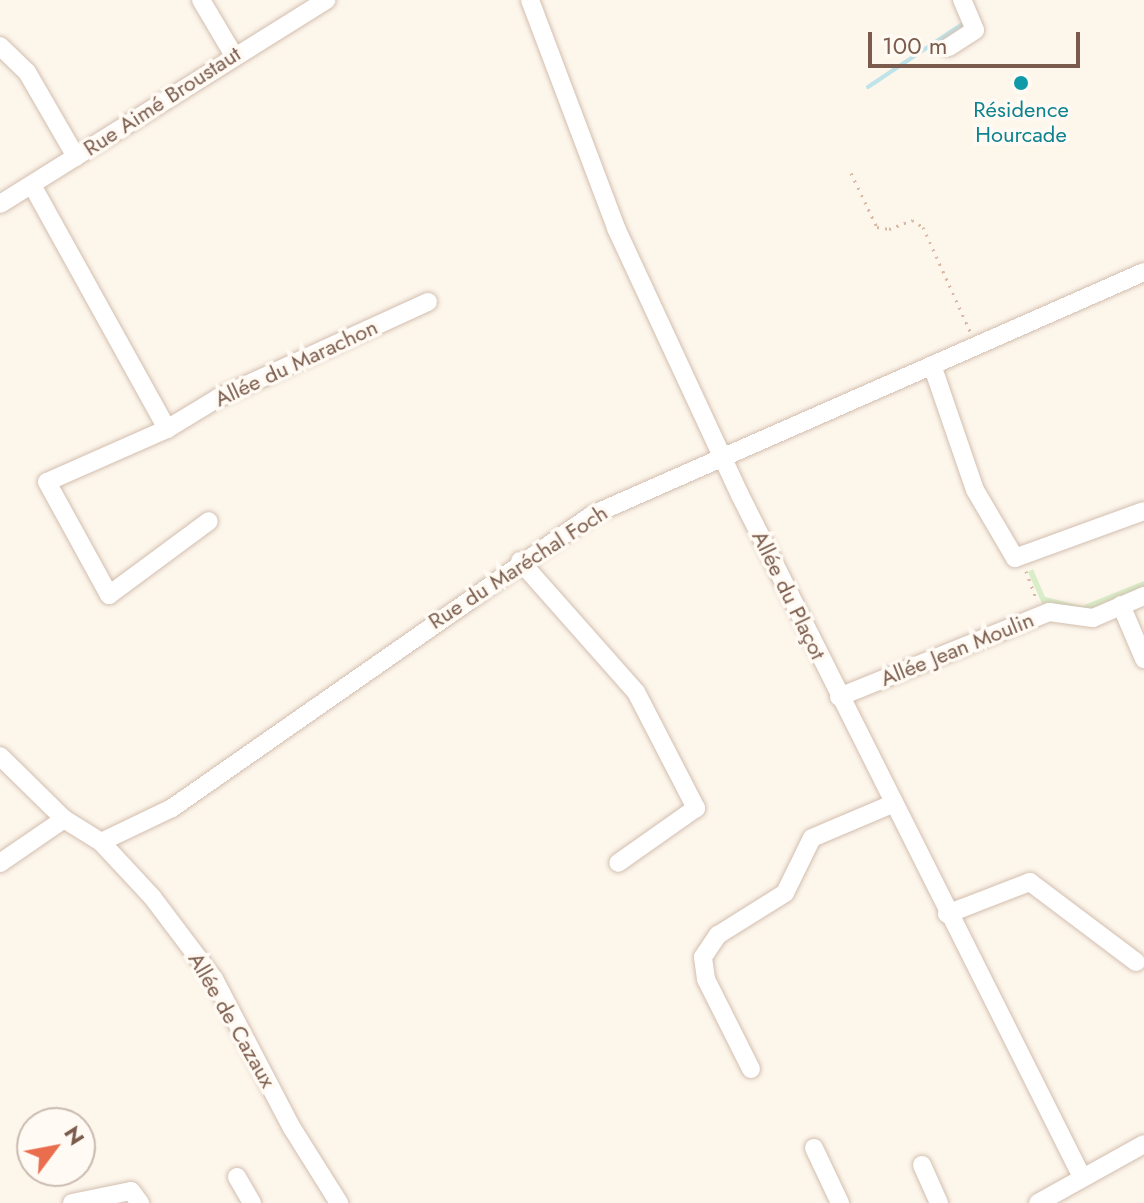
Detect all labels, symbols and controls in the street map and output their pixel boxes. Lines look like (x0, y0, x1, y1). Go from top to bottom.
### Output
scale bar (872, 16, 1084, 66)
text: 100 m (882, 28, 948, 63)
street label: Rue Aimé Broustaut (79, 40, 245, 162)
marker: Résidence Hourcade (1012, 74, 1030, 92)
place label: Résidence Hourcade (973, 96, 1069, 148)
street label: Allée du Marachon (210, 314, 382, 412)
street label: Rue du Maréchal Foch (424, 499, 612, 635)
street label: Allée du Plaçot (746, 526, 832, 664)
street label: Allée Jean Moulin (877, 606, 1037, 692)
street label: Allée de Cazaux (183, 948, 281, 1092)
north arrow (16, 1107, 96, 1187)
text: N (56, 1119, 93, 1151)

